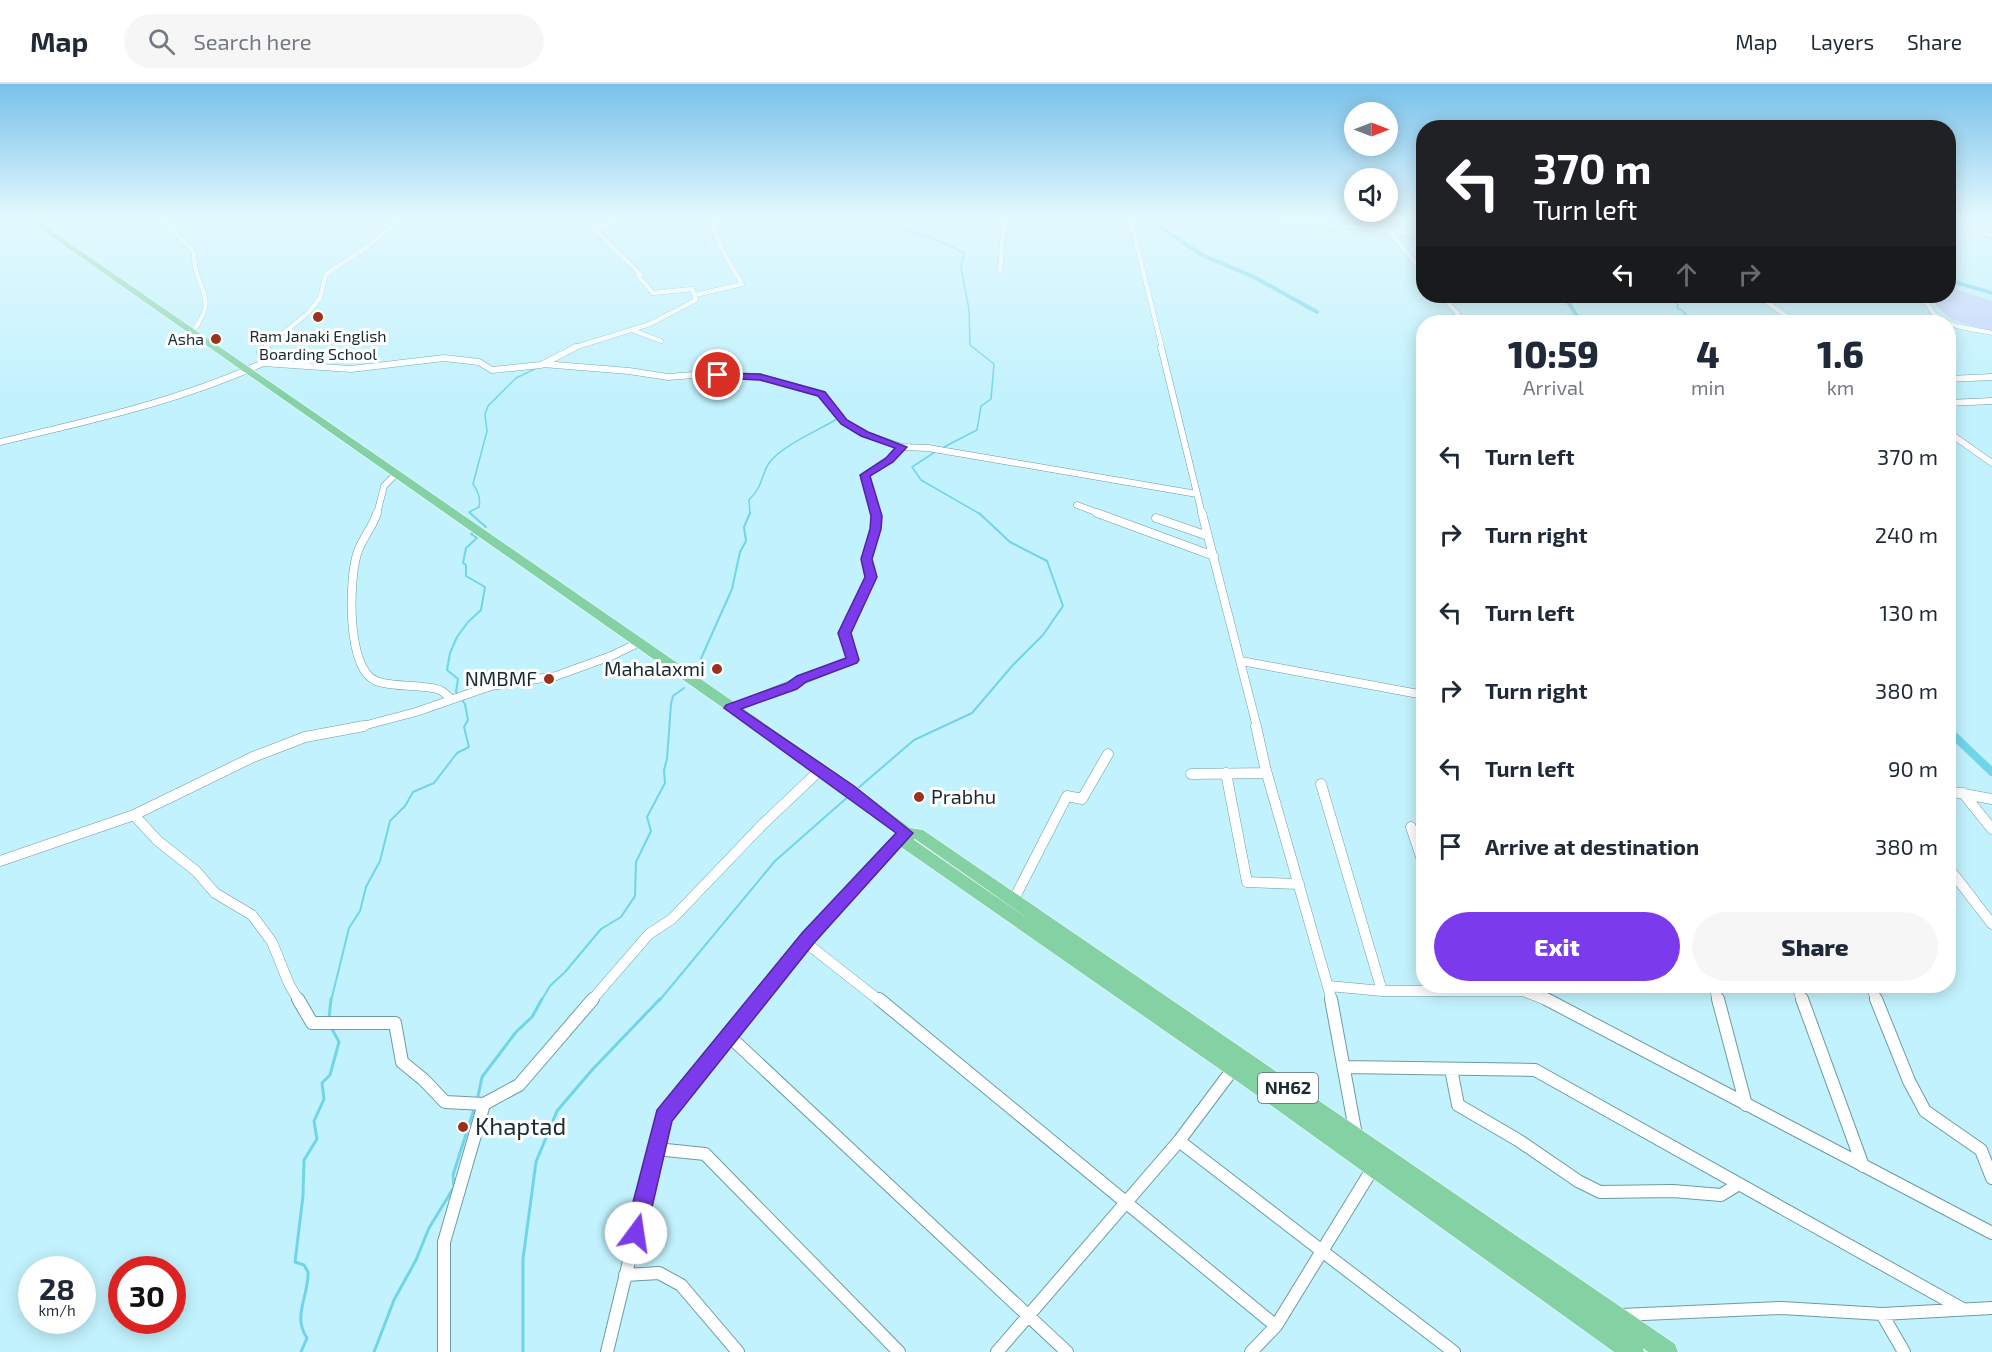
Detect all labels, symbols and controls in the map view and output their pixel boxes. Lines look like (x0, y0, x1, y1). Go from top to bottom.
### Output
search box (124, 14, 544, 68)
text: Map (30, 24, 88, 58)
icon: search (145, 25, 178, 58)
text: Search here (193, 28, 312, 54)
text: Map (1735, 29, 1777, 54)
text: Layers (1810, 29, 1874, 54)
text: Share (1907, 29, 1962, 54)
north arrow (1344, 102, 1398, 156)
map controls (1344, 102, 1398, 222)
text: 370 m (1533, 142, 1652, 192)
icon: left (1434, 144, 1512, 222)
button: sound (1344, 168, 1398, 222)
text: Turn left (1533, 193, 1637, 225)
icon: left (1607, 258, 1640, 291)
icon: ahead (1670, 258, 1703, 291)
icon: right (1733, 258, 1766, 291)
marker: Ram Janaki English Boarding School (311, 310, 325, 324)
place label: Ram Janaki English Boarding School (249, 326, 387, 363)
place label: Asha (168, 329, 204, 348)
marker: Asha (209, 332, 223, 346)
text: 10:59 (1508, 332, 1599, 375)
text: 4 (1696, 332, 1720, 375)
text: 1.6 (1817, 332, 1864, 375)
pin (692, 349, 743, 400)
icon: arrive (701, 358, 734, 391)
text: Arrival (1523, 375, 1584, 399)
text: min (1691, 375, 1725, 399)
text: km (1827, 375, 1854, 399)
icon: left (1434, 440, 1467, 473)
text: Turn left (1485, 443, 1574, 469)
text: 370 m (1877, 443, 1938, 469)
icon: right (1434, 518, 1467, 551)
text: Turn right (1485, 521, 1587, 547)
text: 240 m (1875, 521, 1938, 547)
icon: left (1434, 596, 1467, 629)
text: Turn left (1485, 599, 1574, 625)
text: 130 m (1880, 599, 1938, 625)
place label: Mahalaxmi (604, 656, 705, 680)
marker: Mahalaxmi (710, 662, 724, 676)
place label: NMBMF (465, 666, 537, 690)
marker: NMBMF (542, 672, 556, 686)
icon: right (1434, 674, 1467, 707)
text: Turn right (1485, 677, 1587, 703)
text: 380 m (1875, 677, 1938, 703)
icon: left (1434, 752, 1467, 785)
text: Turn left (1485, 755, 1574, 781)
text: 90 m (1888, 755, 1938, 781)
place label: Prabhu (931, 784, 996, 808)
marker: Prabhu (912, 790, 926, 804)
icon: arrive (1434, 830, 1467, 863)
text: Arrive at destination (1485, 833, 1699, 859)
text: 380 m (1875, 833, 1938, 859)
button: Exit (1434, 912, 1680, 981)
button: Share (1692, 912, 1938, 981)
road number: NH62 (1258, 1073, 1318, 1103)
place label: Khaptad (475, 1111, 566, 1140)
marker: Khaptad (456, 1120, 470, 1134)
position arrow (604, 1201, 668, 1265)
speed limit sign: 30 (108, 1256, 186, 1334)
text: 28 (39, 1270, 75, 1306)
text: km/h (38, 1301, 76, 1319)

